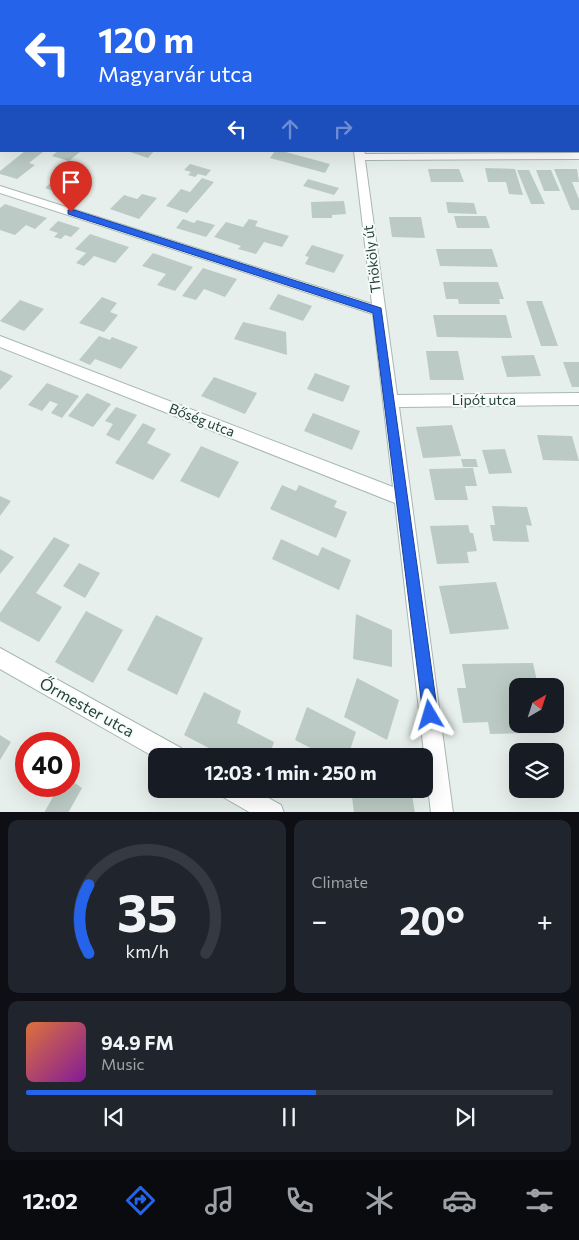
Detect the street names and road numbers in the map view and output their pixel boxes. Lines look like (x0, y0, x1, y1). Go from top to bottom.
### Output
street label: Thököly út (359, 224, 384, 294)
street label: Lipót utca (452, 391, 516, 408)
street label: Bőség utca (167, 399, 237, 440)
street label: Őrmester utca (37, 673, 138, 740)

